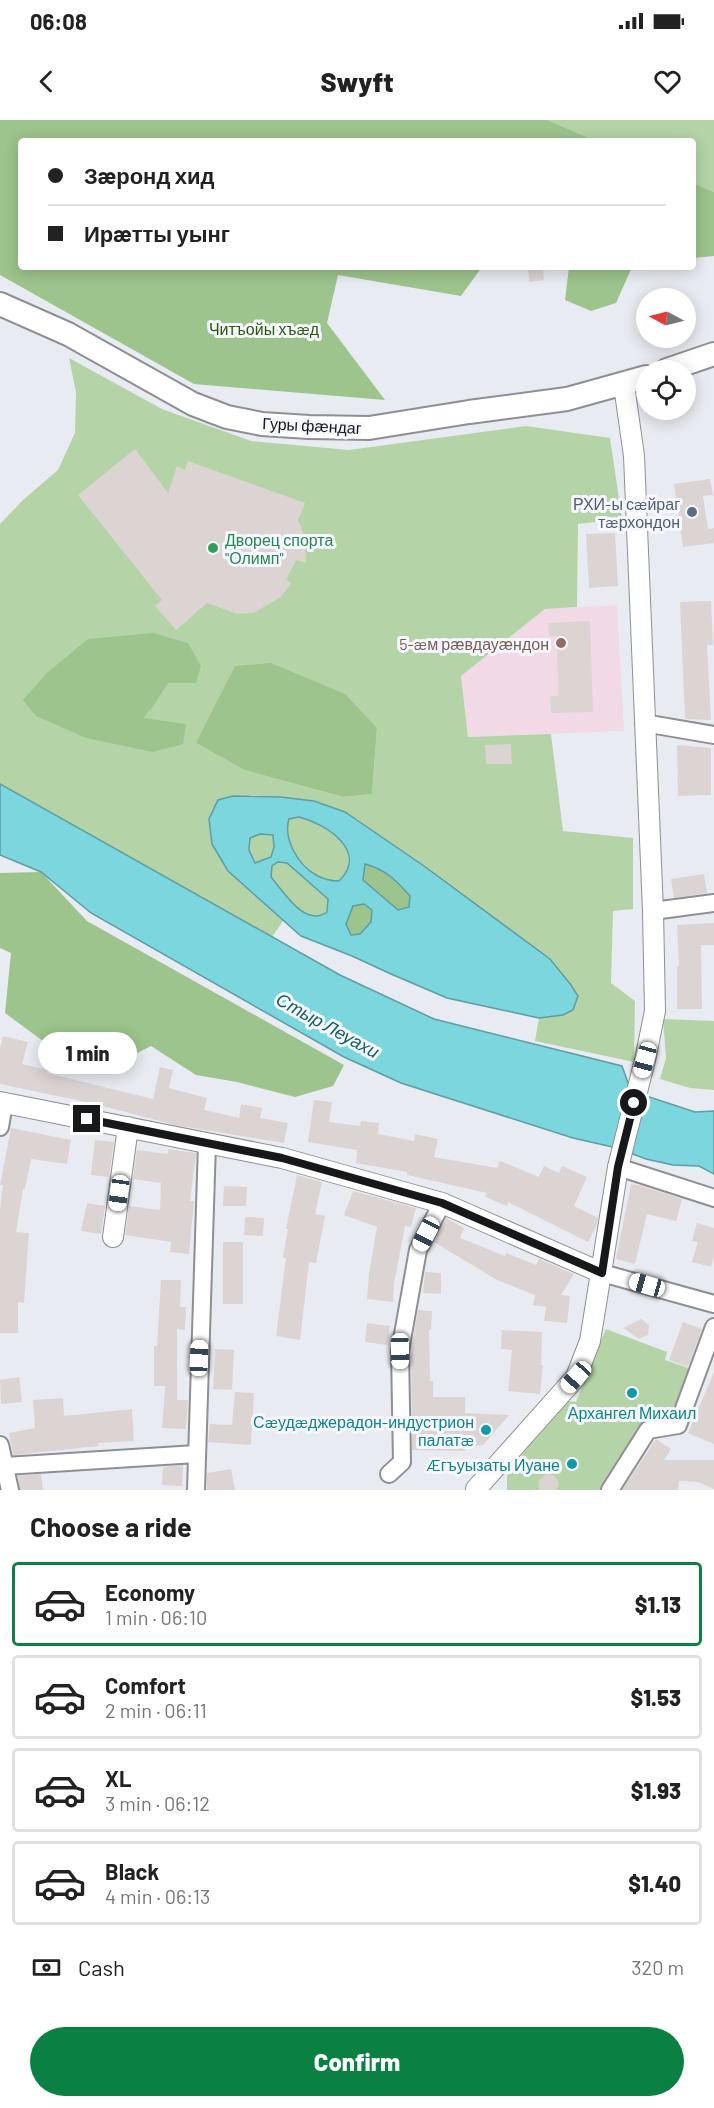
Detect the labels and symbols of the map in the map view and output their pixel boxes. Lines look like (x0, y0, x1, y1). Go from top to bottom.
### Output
north arrow (636, 288, 696, 348)
park label: Читъойы хъæд (209, 319, 320, 338)
street label: Гуры фӕндаг (262, 413, 362, 437)
place label: РХИ-ы сæйраг тæрхондон (573, 494, 680, 531)
marker: РХИ-ы сæйраг тæрхондон (685, 505, 699, 519)
place label: Дворец спорта "Олимп" (225, 530, 333, 567)
marker: Дворец спорта "Олимп" (206, 541, 220, 555)
place label: 5-æм рӕвдауӕндон (399, 634, 549, 653)
marker: 5-æм рӕвдауӕндон (554, 636, 568, 650)
water label: Стыр Леуахи (273, 988, 383, 1062)
callout: 1 min (38, 1032, 136, 1074)
car (632, 1040, 658, 1080)
route start (620, 1089, 647, 1116)
route end (73, 1105, 100, 1132)
car (108, 1174, 130, 1212)
car (410, 1214, 442, 1254)
car (627, 1271, 667, 1299)
car (391, 1333, 409, 1369)
car (189, 1340, 209, 1376)
car (557, 1358, 595, 1396)
marker: Архангел Михаил (625, 1386, 639, 1400)
place label: Архангел Михаил (568, 1403, 696, 1422)
place label: Сæудæджерадон-индустрион палатæ (253, 1412, 474, 1449)
marker: Сæудæджерадон-индустрион палатæ (479, 1423, 493, 1437)
place label: Æгъуызаты Иуане (426, 1455, 560, 1474)
marker: Æгъуызаты Иуане (565, 1457, 579, 1471)

